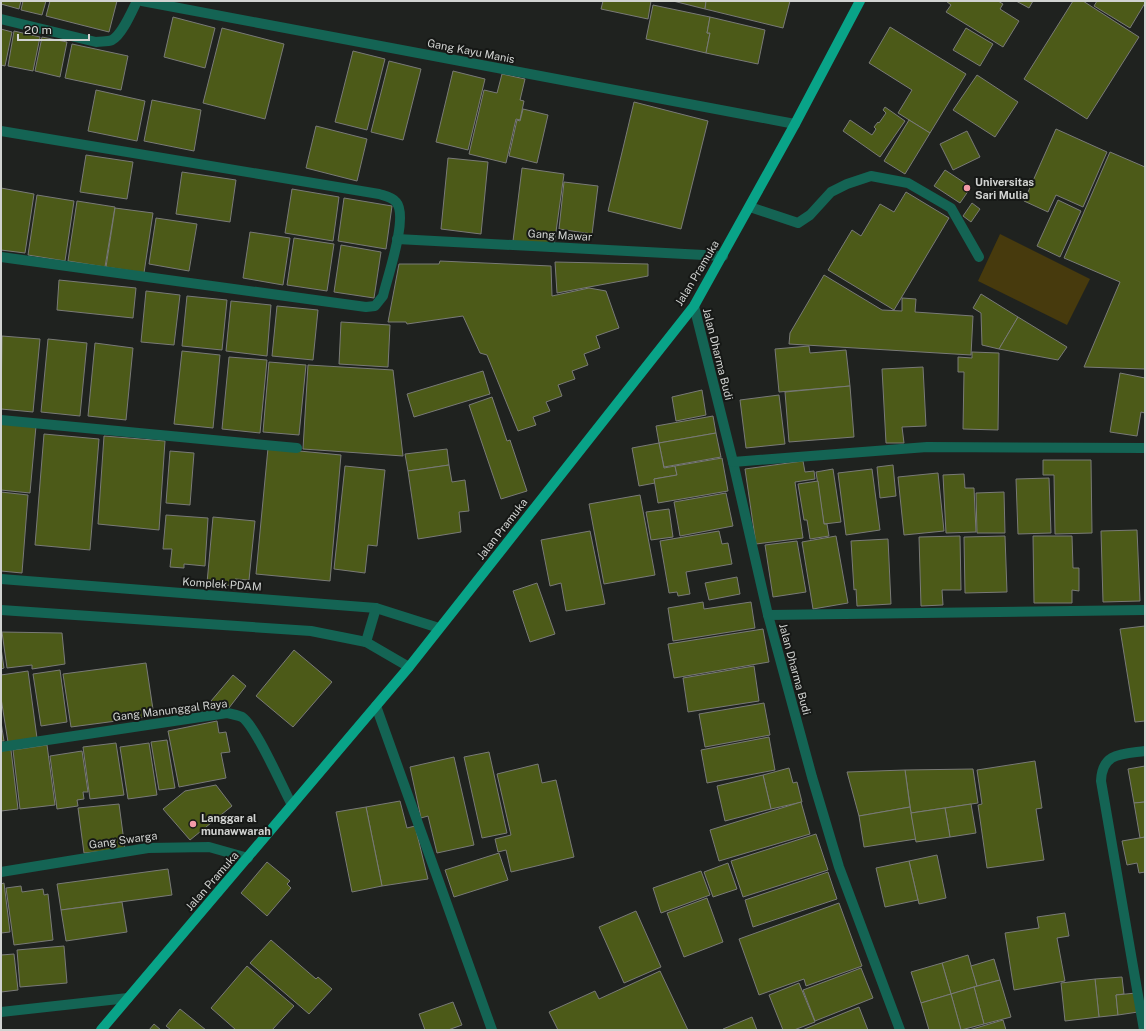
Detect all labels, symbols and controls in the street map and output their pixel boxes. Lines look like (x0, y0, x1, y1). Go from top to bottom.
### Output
scale bar (18, 16, 89, 42)
text: 20 m (24, 23, 52, 37)
street label: Gang Kayu Manis (426, 37, 516, 65)
place label: Universitas Sari Mulia (975, 176, 1034, 201)
marker: Universitas Sari Mulia (962, 183, 972, 193)
street label: Gang Mawar (528, 227, 592, 243)
street label: Jalan Pramuka (673, 238, 721, 308)
street label: Jalan Dharma Budi (701, 307, 735, 401)
street label: Jalan Pramuka (474, 496, 530, 562)
street label: Komplek PDAM (182, 575, 262, 593)
street label: Jalan Dharma Budi (777, 622, 813, 716)
street label: Gang Manunggal Raya (112, 697, 228, 723)
place label: Langgar al munawwarah (201, 812, 271, 837)
marker: Langgar al munawwarah (188, 819, 198, 829)
street label: Gang Swarga (88, 829, 158, 851)
street label: Jalan Pramuka (183, 849, 241, 913)

